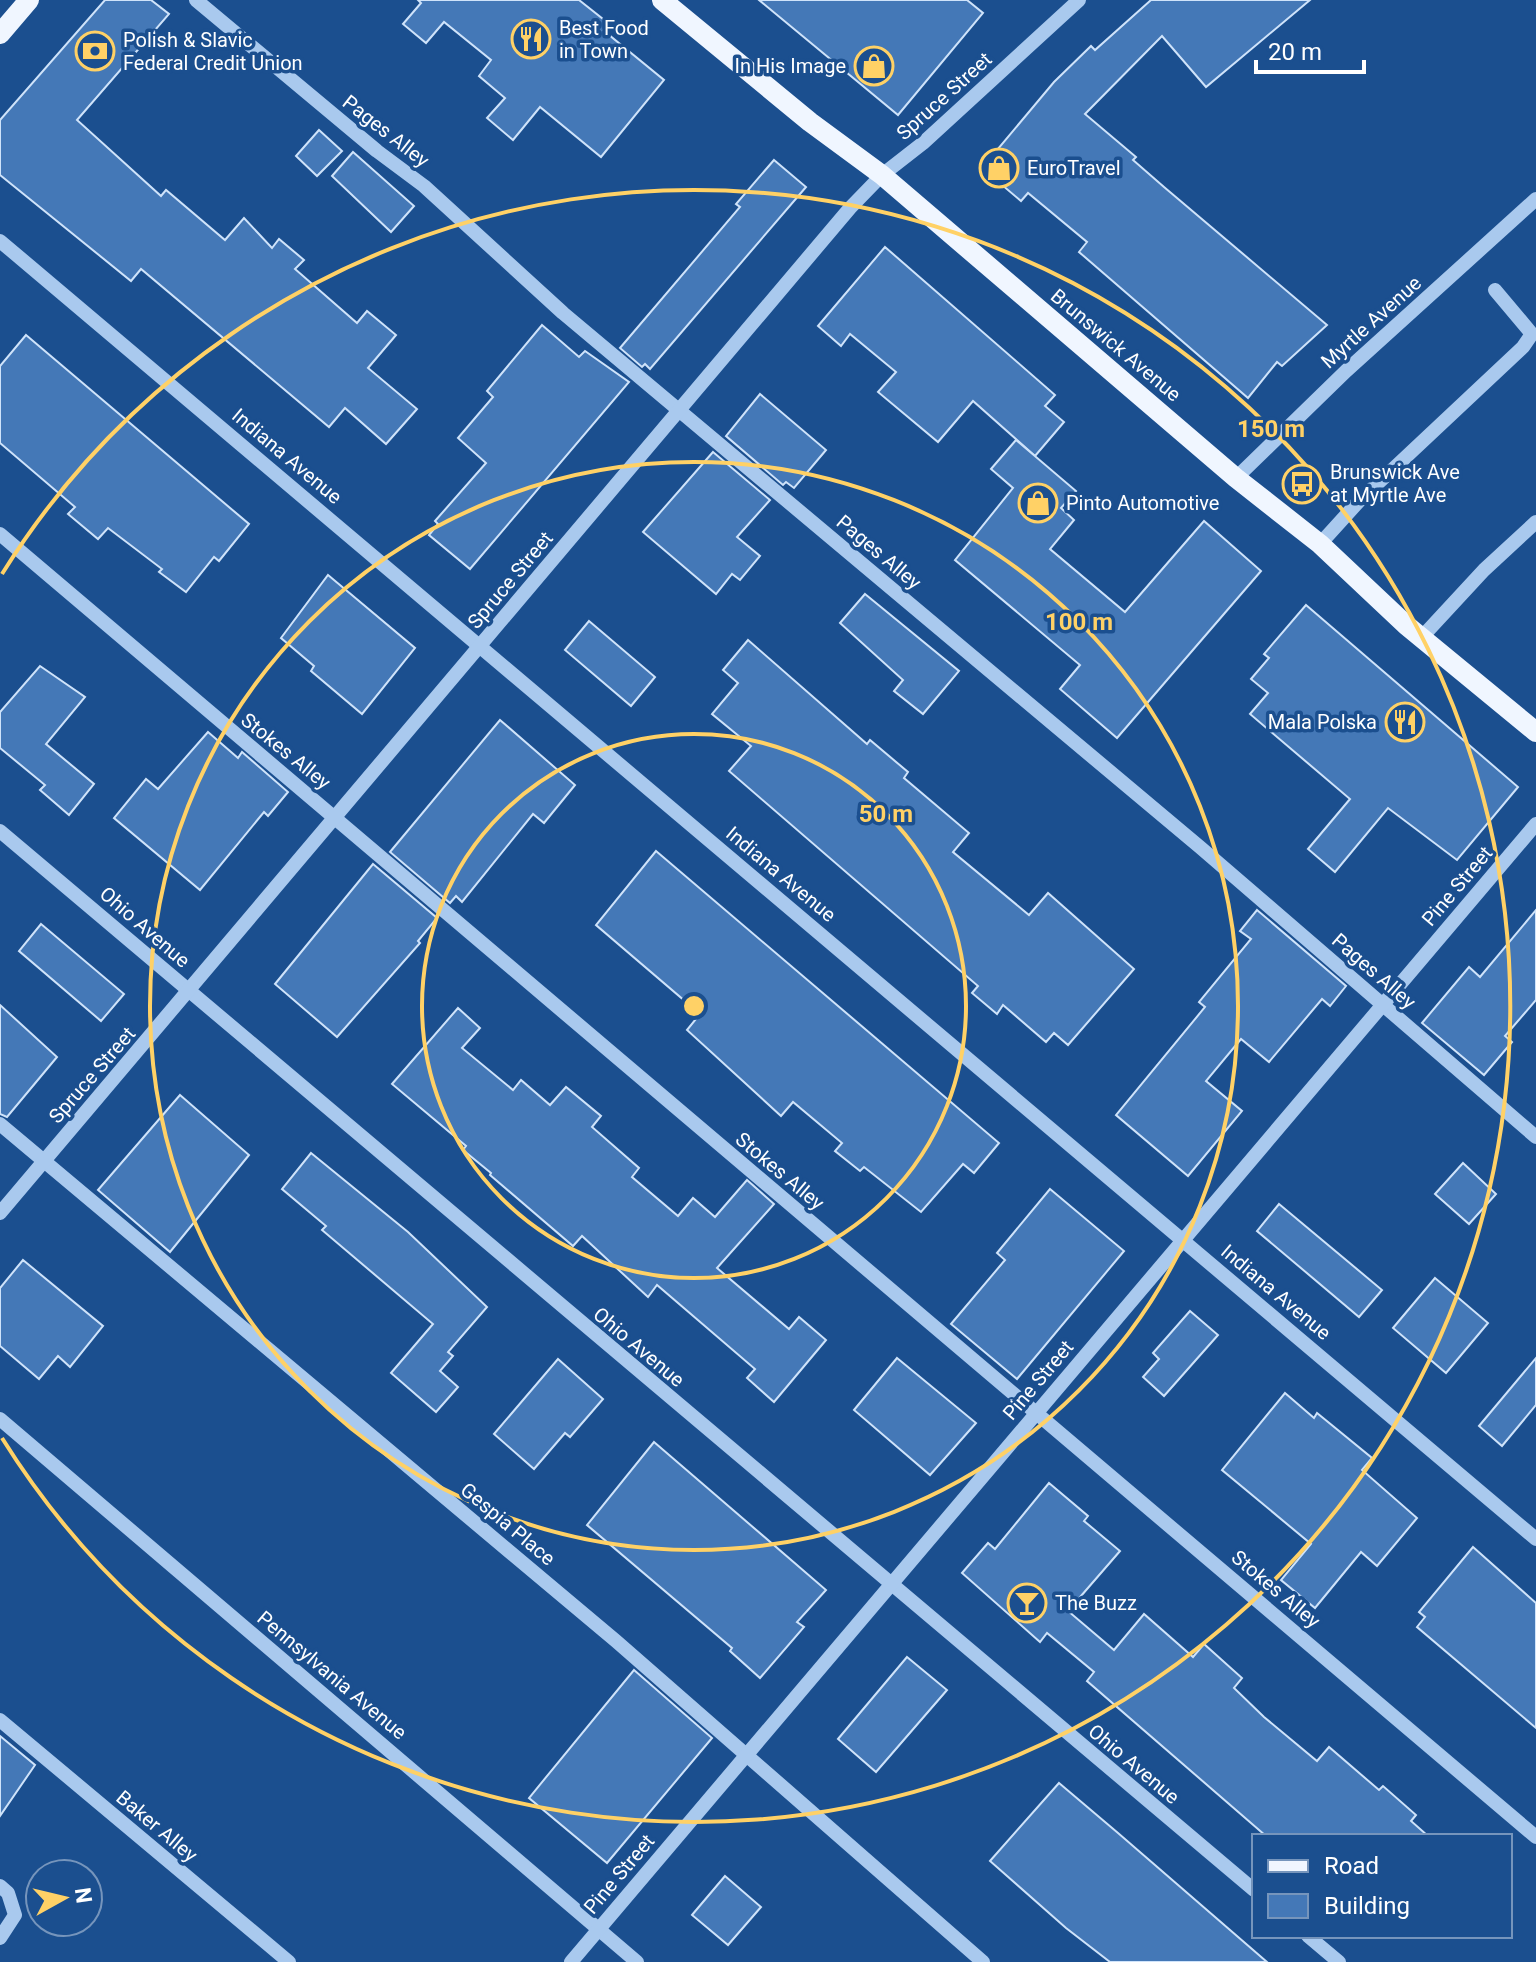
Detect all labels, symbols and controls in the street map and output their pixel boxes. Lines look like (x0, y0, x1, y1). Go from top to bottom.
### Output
place label: Best Food in Town (559, 16, 649, 63)
restaurant icon: Best Food in Town (510, 18, 552, 60)
scale bar (1256, 24, 1364, 74)
place label: Polish & Slavic Federal Credit Union (123, 28, 303, 75)
bank icon: Polish & Slavic Federal Credit Union (74, 30, 116, 72)
text: 20 m (1268, 38, 1322, 66)
shop icon: In His Image (853, 45, 895, 87)
street label: Spruce Street (891, 47, 997, 145)
place label: In His Image (734, 54, 846, 78)
street label: Pages Alley (338, 90, 434, 173)
shop icon: EuroTravel (978, 147, 1020, 189)
place label: EuroTravel (1027, 156, 1121, 180)
street label: Myrtle Avenue (1316, 271, 1426, 373)
street label: Brunswick Avenue (1046, 284, 1186, 406)
street label: Indiana Avenue (227, 403, 347, 509)
text: 150 m (1237, 415, 1305, 443)
place label: Brunswick Ave at Myrtle Ave (1330, 460, 1460, 507)
bus stop icon: Brunswick Ave at Myrtle Ave (1281, 463, 1323, 505)
shop icon: Pinto Automotive (1017, 482, 1059, 524)
place label: Pinto Automotive (1066, 491, 1219, 515)
street label: Pages Alley (832, 510, 927, 595)
street label: Spruce Street (462, 526, 558, 634)
text: 100 m (1045, 608, 1113, 636)
restaurant icon: Mala Polska (1384, 701, 1426, 743)
street label: Stokes Alley (236, 708, 336, 795)
place label: Mala Polska (1268, 710, 1377, 734)
text: 50 m (859, 800, 913, 828)
street label: Indiana Avenue (721, 821, 841, 927)
street label: Pine Street (1417, 841, 1497, 931)
street label: Ohio Avenue (95, 881, 195, 973)
street label: Pages Alley (1327, 928, 1421, 1014)
centre of rings (680, 992, 708, 1020)
street label: Spruce Street (44, 1022, 140, 1128)
street label: Stokes Alley (731, 1127, 830, 1215)
street label: Indiana Avenue (1216, 1239, 1336, 1345)
street label: Ohio Avenue (589, 1302, 689, 1392)
street label: Pine Street (998, 1335, 1078, 1425)
street label: Gespia Place (456, 1478, 560, 1570)
street label: Stokes Alley (1227, 1545, 1326, 1633)
bar icon: The Buzz (1006, 1582, 1048, 1624)
place label: The Buzz (1055, 1591, 1137, 1615)
street label: Pennsylvania Avenue (253, 1606, 411, 1744)
street label: Ohio Avenue (1084, 1719, 1184, 1809)
street label: Baker Alley (112, 1785, 203, 1867)
street label: Pine Street (579, 1829, 659, 1919)
legend (1252, 1834, 1512, 1938)
text: Road (1324, 1852, 1379, 1880)
north arrow (24, 1858, 104, 1938)
text: N (70, 1886, 97, 1905)
text: Building (1324, 1892, 1410, 1920)

